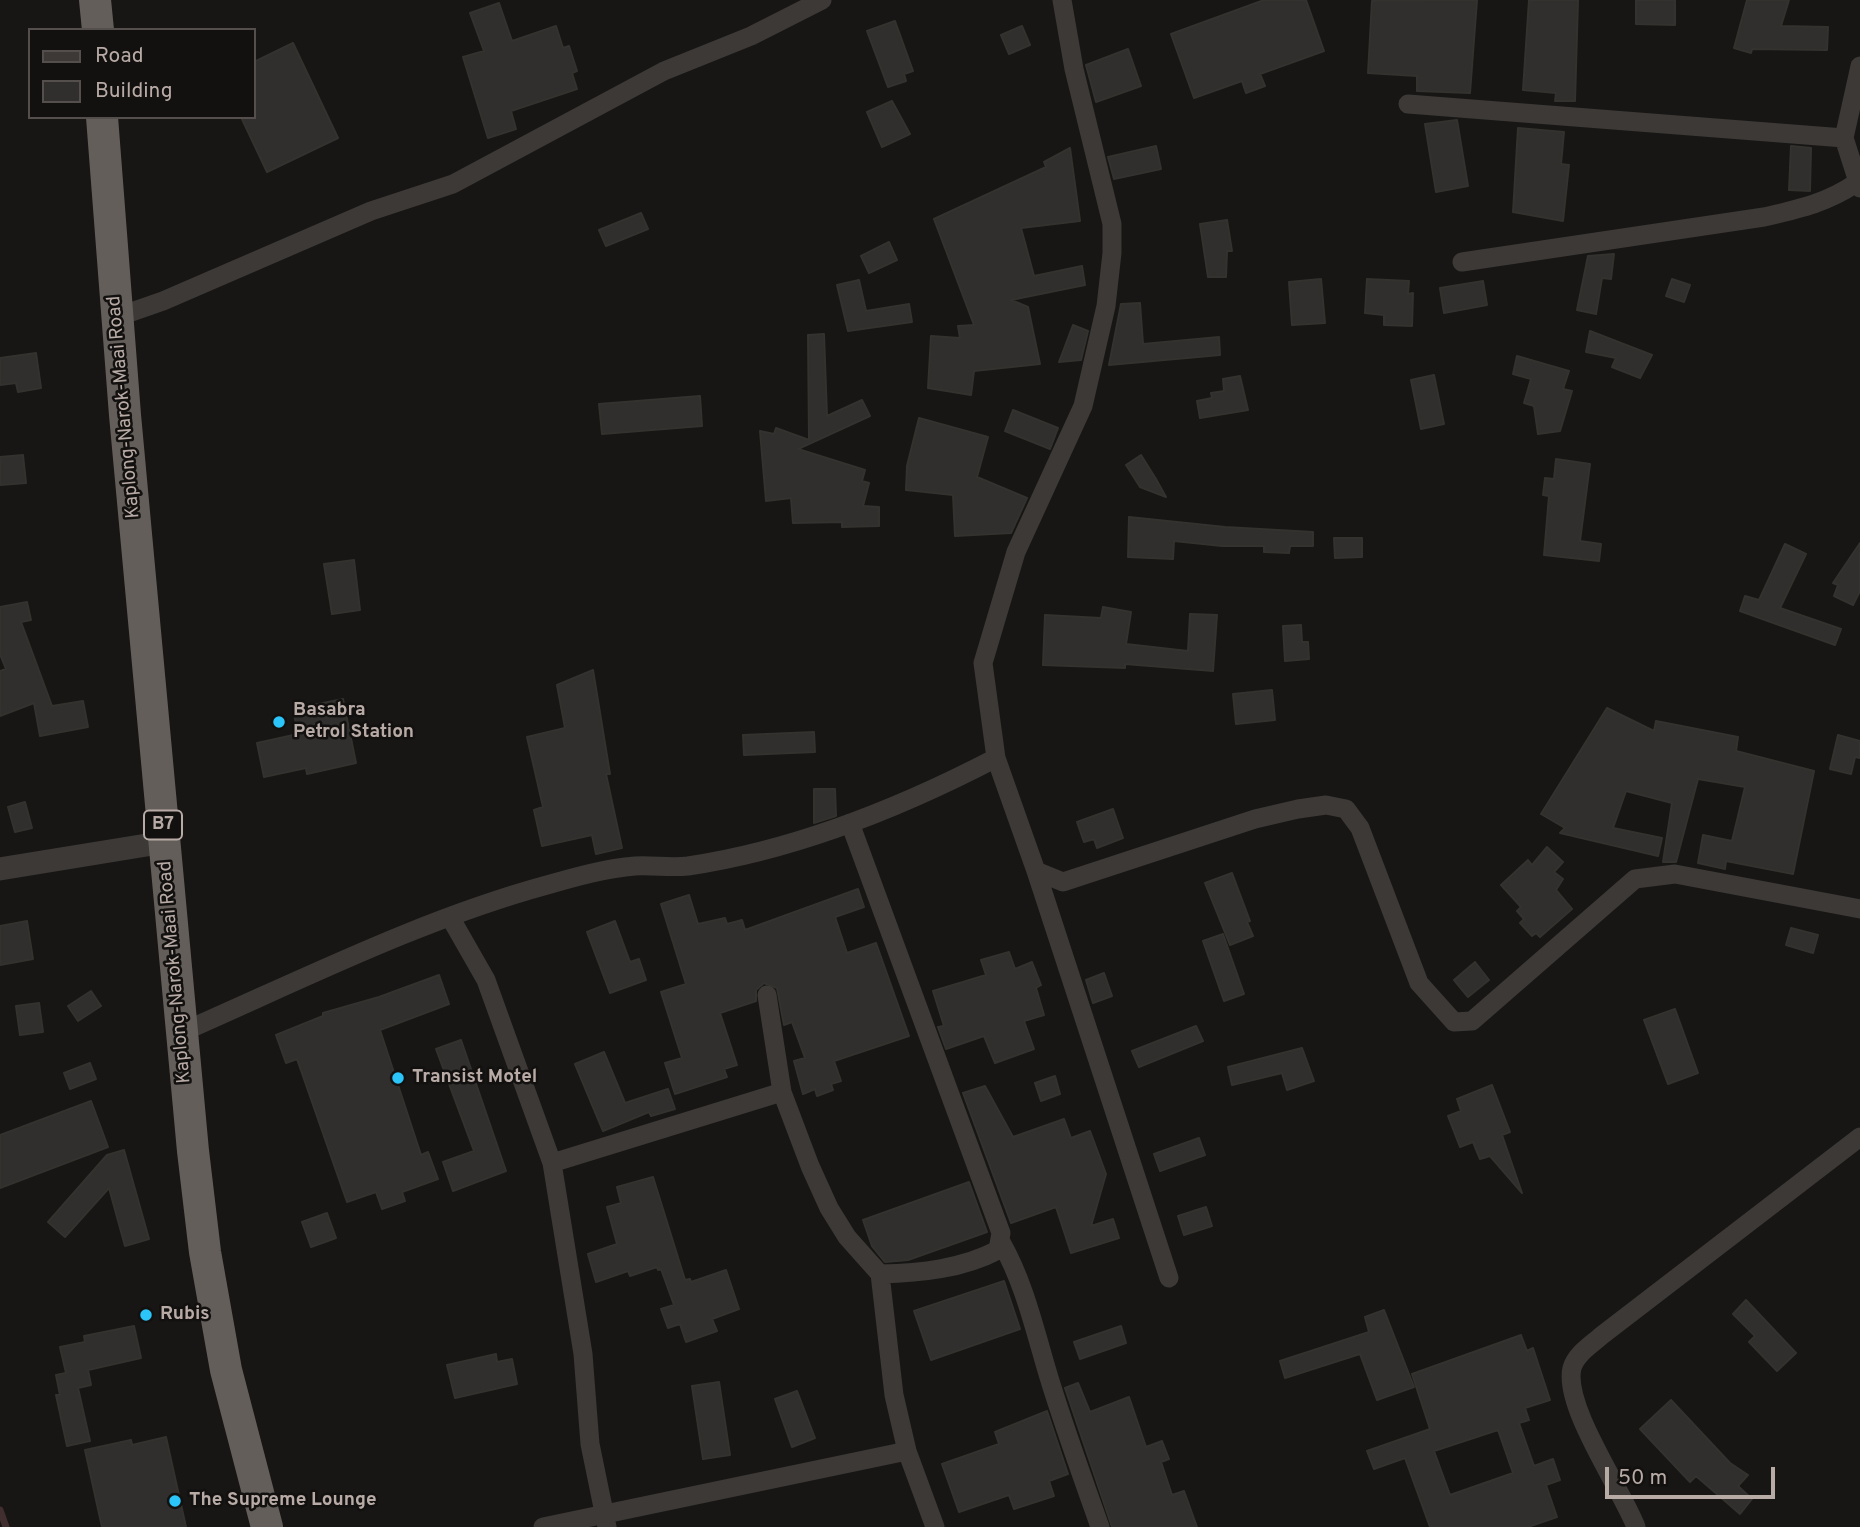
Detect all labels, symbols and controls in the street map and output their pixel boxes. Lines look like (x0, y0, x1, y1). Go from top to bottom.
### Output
legend (28, 28, 256, 119)
text: Road (95, 43, 144, 70)
text: Building (95, 78, 173, 105)
street label: Kaplong-Narok-Maai Road (104, 295, 146, 519)
place label: Basabra Petrol Station (293, 700, 414, 744)
marker: Basabra Petrol Station (271, 714, 287, 730)
road number: B7 (144, 810, 182, 840)
street label: Kaplong-Narok-Maai Road (155, 860, 197, 1084)
place label: Transist Motel (412, 1067, 537, 1089)
marker: Transist Motel (390, 1070, 406, 1086)
place label: Rubis (160, 1304, 210, 1326)
marker: Rubis (138, 1307, 154, 1323)
scale bar (1608, 1454, 1778, 1498)
text: 50 m (1618, 1465, 1667, 1492)
place label: The Supreme Lounge (189, 1490, 376, 1512)
marker: The Supreme Lounge (167, 1493, 183, 1509)

